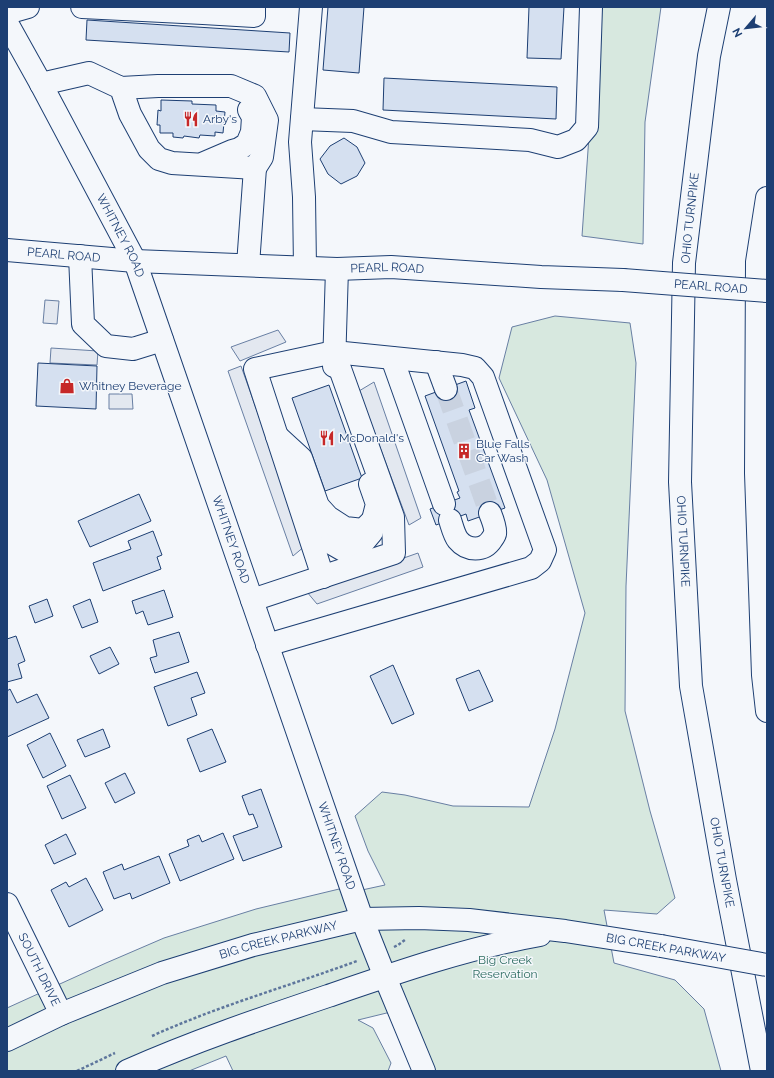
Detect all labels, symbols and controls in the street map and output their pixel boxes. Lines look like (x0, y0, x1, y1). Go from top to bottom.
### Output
north arrow (726, 8, 766, 48)
text: N (730, 26, 745, 39)
restaurant icon: Arby's (182, 110, 200, 128)
place label: Arby's (203, 112, 237, 126)
street label: OHIO TURNPIKE (678, 172, 702, 264)
street label: WHITNEY ROAD (94, 191, 147, 280)
street label: PEARL ROAD (26, 245, 102, 265)
street label: PEARL ROAD (350, 260, 425, 276)
street label: PEARL ROAD (673, 277, 748, 297)
shop icon: Whitney Beverage (58, 377, 76, 395)
place label: Whitney Beverage (79, 379, 182, 393)
restaurant icon: McDonald's (318, 429, 336, 447)
place label: McDonald's (339, 431, 404, 445)
place label: Blue Falls Car Wash (476, 437, 530, 465)
building icon: Blue Falls Car Wash (455, 442, 473, 460)
street label: WHITNEY ROAD (209, 494, 253, 586)
street label: OHIO TURNPIKE (674, 495, 693, 587)
street label: WHITNEY ROAD (315, 800, 359, 892)
street label: OHIO TURNPIKE (707, 816, 737, 909)
street label: BIG CREEK PARKWAY (218, 918, 339, 962)
street label: SOUTH DRIVE (15, 931, 63, 1008)
street label: BIG CREEK PARKWAY (605, 931, 727, 965)
park label: Big Creek Reservation (472, 953, 538, 981)

